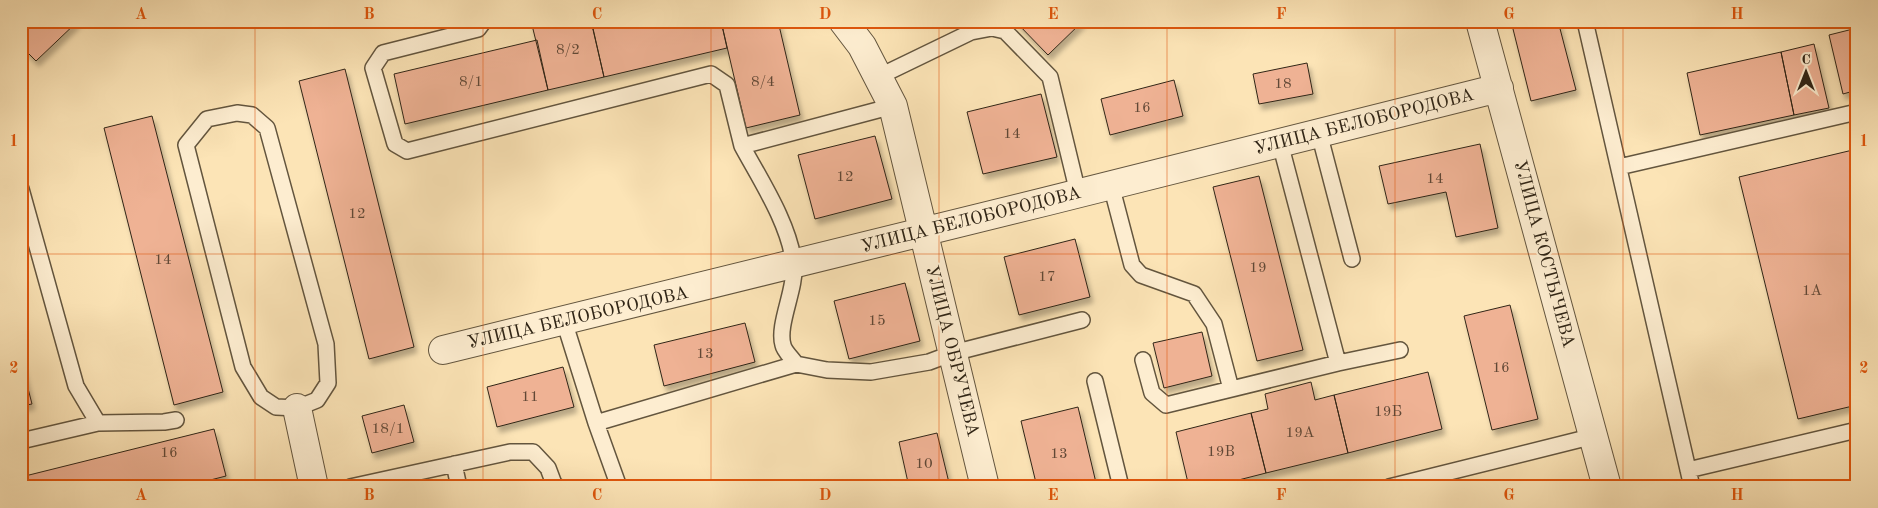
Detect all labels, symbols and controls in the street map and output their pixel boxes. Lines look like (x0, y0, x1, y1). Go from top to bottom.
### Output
text: A (135, 7, 147, 23)
text: B (363, 7, 375, 23)
text: C (592, 7, 602, 23)
text: D (819, 7, 831, 23)
text: E (1047, 7, 1059, 23)
text: F (1276, 7, 1287, 23)
text: G (1503, 7, 1515, 23)
text: H (1730, 7, 1744, 23)
house number: 8/2 (556, 43, 580, 58)
north arrow (1780, 48, 1830, 98)
text: С (1801, 53, 1811, 67)
house number: 8/1 (459, 75, 483, 90)
house number: 8/4 (751, 75, 775, 90)
house number: 18 (1274, 77, 1292, 92)
street label: УЛИЦА БЕЛОБОРОДОВА (1252, 86, 1476, 158)
house number: 16 (1133, 101, 1151, 116)
house number: 14 (1003, 127, 1021, 142)
text: 1 (9, 134, 19, 150)
text: 1 (1859, 134, 1869, 150)
street label: УЛИЦА КОСТЫЧЕВА (1510, 158, 1578, 350)
house number: 12 (836, 170, 854, 185)
house number: 14 (1426, 172, 1444, 187)
street label: УЛИЦА БЕЛОБОРОДОВА (859, 184, 1083, 256)
house number: 12 (348, 207, 366, 222)
house number: 14 (154, 253, 172, 268)
house number: 19 (1249, 261, 1267, 276)
street label: УЛИЦА ОБРУЧЕВА (922, 264, 982, 439)
house number: 17 (1038, 270, 1056, 285)
street label: УЛИЦА БЕЛОБОРОДОВА (466, 284, 690, 352)
house number: 1А (1802, 284, 1823, 299)
house number: 15 (868, 314, 886, 329)
house number: 13 (696, 347, 714, 362)
text: 2 (9, 361, 19, 377)
house number: 16 (1492, 361, 1510, 376)
text: 2 (1859, 361, 1869, 377)
house number: 11 (521, 390, 539, 405)
house number: 19Б (1374, 405, 1402, 420)
house number: 18/1 (372, 422, 404, 437)
house number: 19А (1286, 426, 1315, 441)
house number: 19В (1207, 445, 1235, 460)
house number: 16 (160, 446, 178, 461)
house number: 13 (1050, 447, 1068, 462)
house number: 10 (915, 457, 933, 472)
text: A (135, 488, 147, 504)
text: B (363, 488, 375, 504)
text: C (592, 488, 602, 504)
text: D (819, 488, 831, 504)
text: E (1047, 488, 1059, 504)
text: F (1276, 488, 1287, 504)
text: G (1503, 488, 1515, 504)
text: H (1730, 488, 1744, 504)

